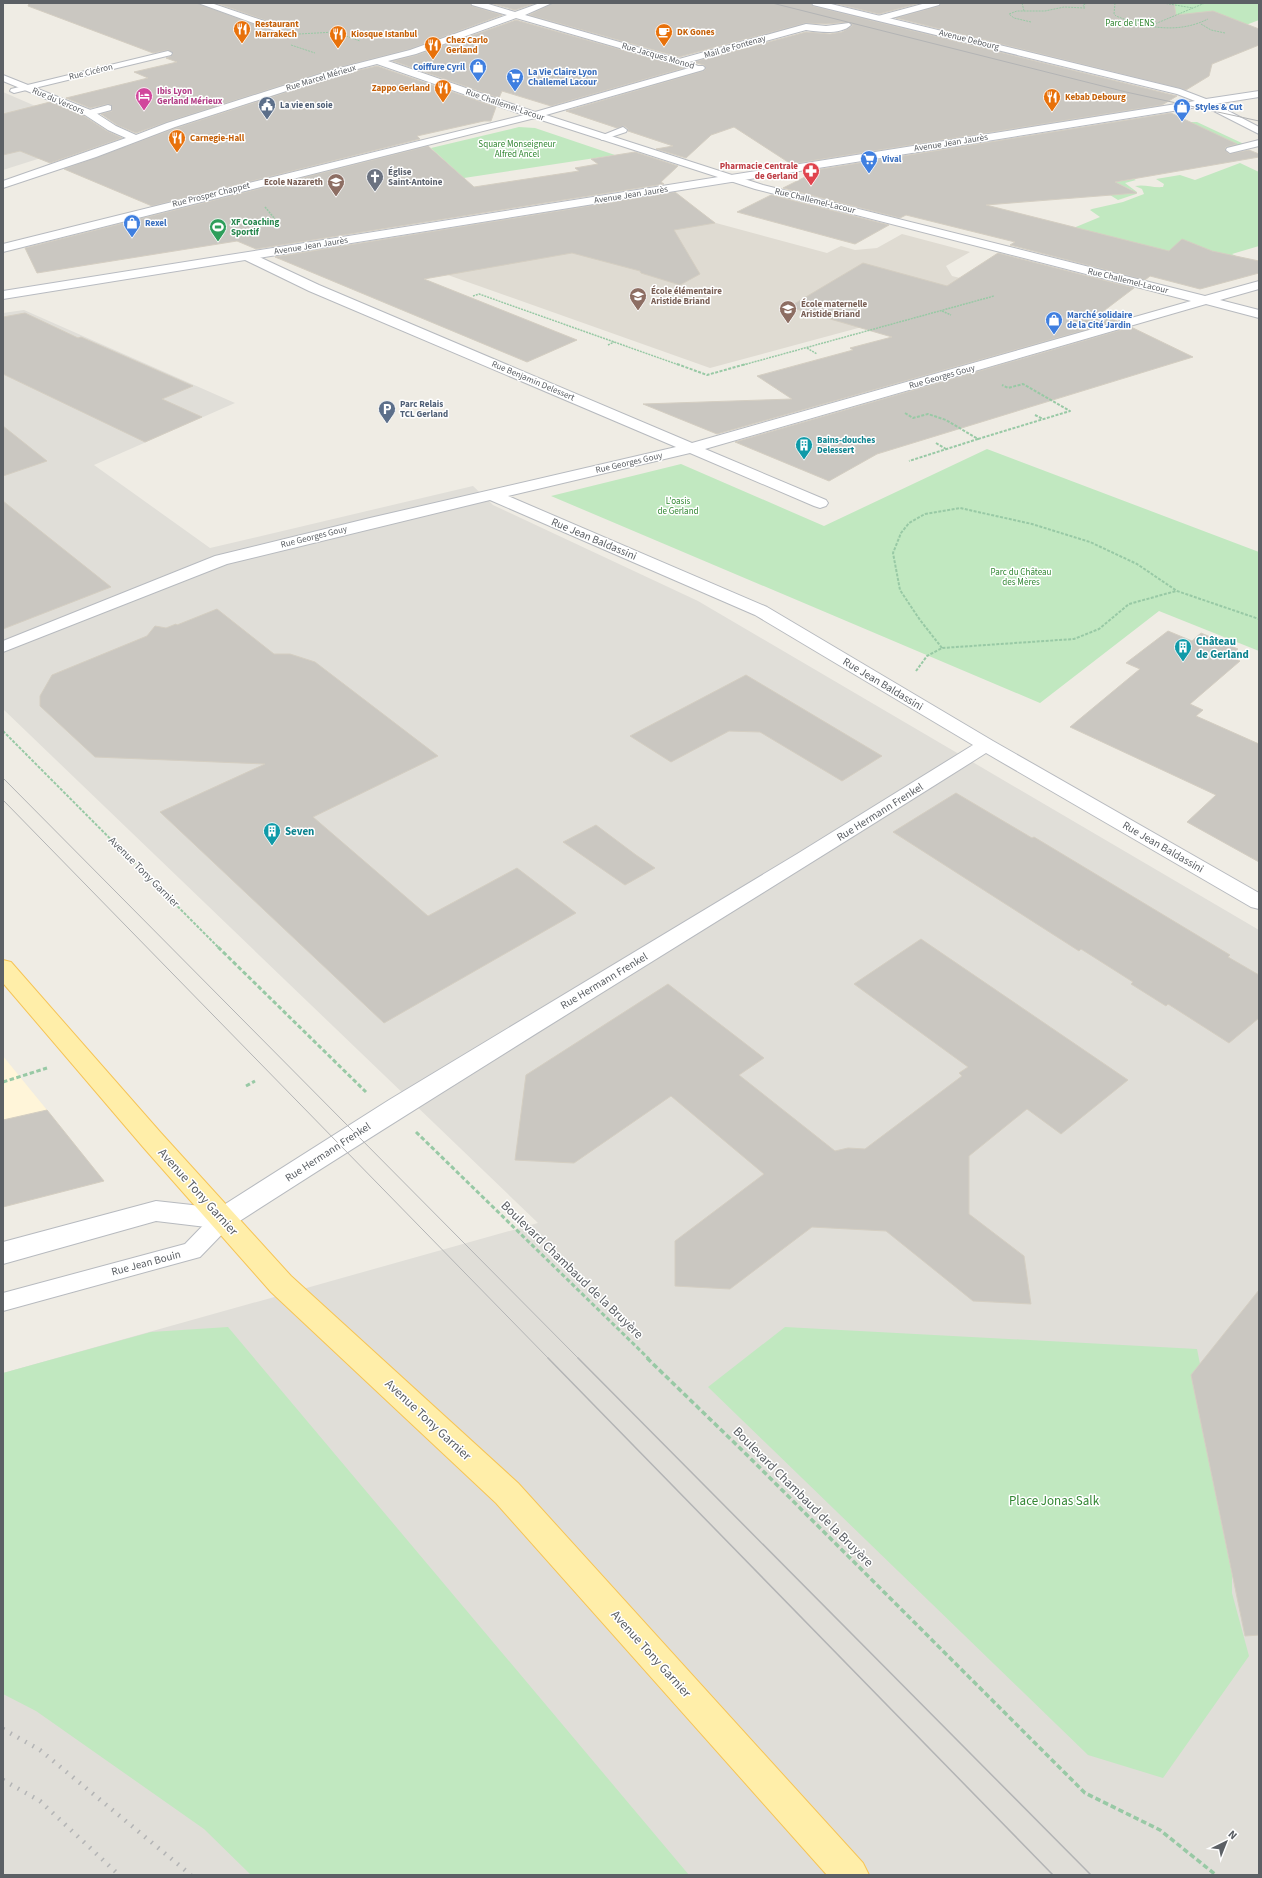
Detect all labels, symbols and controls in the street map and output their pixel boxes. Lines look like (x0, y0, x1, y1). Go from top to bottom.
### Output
park label: Parc de l'ENS (1105, 17, 1155, 30)
place label: Restaurant Marrakech (255, 18, 299, 41)
restaurant icon: Restaurant Marrakech (232, 19, 252, 44)
cafe icon: DK Gones (654, 22, 674, 47)
restaurant icon: Kiosque Istanbul (328, 24, 348, 49)
place label: DK Gones (677, 26, 715, 39)
street label: Avenue Debourg (937, 26, 1001, 54)
place label: Kiosque Istanbul (351, 28, 418, 41)
street label: Mail de Fontenay (703, 32, 768, 62)
place label: Chez Carlo Gerland (446, 34, 488, 57)
restaurant icon: Chez Carlo Gerland (423, 35, 443, 60)
street label: Rue Jacques Monod (620, 39, 696, 73)
shop icon: Coiffure Cyril (468, 57, 488, 82)
street label: Rue Cicéron (68, 60, 114, 84)
street label: Rue Marcel Mérieux (284, 61, 358, 95)
place label: Coiffure Cyril (413, 61, 465, 74)
place label: La Vie Claire Lyon Challemel Lacour (528, 66, 597, 89)
supermarket icon: La Vie Claire Lyon Challemel Lacour (505, 67, 525, 92)
restaurant icon: Zappo Gerland (433, 78, 453, 103)
place label: Zappo Gerland (372, 82, 430, 95)
street label: Rue du Vercors (30, 84, 86, 118)
place label: Ibis Lyon Gerland Mérieux (157, 85, 223, 108)
street label: Rue Challemel-Lacour (464, 85, 547, 125)
hotel icon: Ibis Lyon Gerland Mérieux (134, 86, 154, 111)
restaurant icon: Kebab Debourg (1042, 87, 1062, 112)
place label: Kebab Debourg (1065, 91, 1126, 104)
public building icon: La vie en soie (257, 95, 277, 120)
shop icon: Styles & Cut (1172, 97, 1192, 122)
place label: La vie en soie (280, 99, 333, 112)
place label: Styles & Cut (1195, 101, 1243, 114)
restaurant icon: Carnegie-Hall (167, 128, 187, 153)
street label: Avenue Jean Jaurès (913, 131, 989, 155)
place label: Carnegie-Hall (190, 132, 245, 145)
park label: Square Monseigneur Alfred Ancel (478, 138, 557, 161)
supermarket icon: Vival (859, 149, 879, 174)
place label: Vival (881, 153, 902, 166)
place label: Pharmacie Centrale de Gerland (720, 160, 798, 183)
pharmacy icon: Pharmacie Centrale de Gerland (801, 161, 821, 186)
place label: Église Saint-Antoine (388, 166, 443, 189)
church icon: Église Saint-Antoine (365, 167, 385, 192)
school or university icon: Ecole Nazareth (326, 172, 346, 197)
place label: Ecole Nazareth (264, 176, 323, 189)
street label: Rue Prosper Chappet (171, 179, 251, 211)
street label: Avenue Jean Jaurès (593, 183, 669, 207)
street label: Rue Challemel-Lacour (773, 185, 858, 218)
shop icon: Rexel (122, 213, 142, 238)
place label: XF Coaching Sportif (231, 216, 279, 239)
place label: Rexel (145, 217, 167, 230)
sports icon: XF Coaching Sportif (208, 217, 228, 242)
street label: Avenue Jean Jaurès (273, 234, 349, 258)
street label: Rue Challemel-Lacour (1086, 265, 1171, 298)
place label: École élémentaire Aristide Briand (650, 285, 722, 308)
school or university icon: École élémentaire Aristide Briand (628, 286, 648, 311)
place label: École maternelle Aristide Briand (800, 298, 868, 321)
school or university icon: École maternelle Aristide Briand (778, 299, 798, 324)
place label: Marché solidaire de la Cité Jardin (1067, 309, 1133, 332)
shop icon: Marché solidaire de la Cité Jardin (1044, 310, 1064, 335)
street label: Rue Benjamin Delessert (489, 358, 577, 404)
street label: Rue Georges Gouy (907, 361, 977, 393)
place label: Parc Relais TCL Gerland (400, 398, 448, 421)
parking icon: Parc Relais TCL Gerland (377, 399, 397, 424)
place label: Bains-douches Delessert (817, 434, 875, 457)
building icon: Bains-douches Delessert (794, 435, 814, 460)
street label: Rue Georges Gouy (594, 449, 664, 477)
park label: L'oasis de Gerland (657, 495, 699, 518)
street label: Rue Jean Baldassini (549, 514, 639, 564)
street label: Rue Georges Gouy (279, 522, 349, 552)
park label: Parc du Château des Mères (990, 566, 1052, 589)
place label: Château de Gerland (1196, 634, 1249, 662)
building icon: Château de Gerland (1173, 637, 1193, 662)
street label: Rue Jean Baldassini (840, 654, 926, 714)
street label: Rue Hermann Frenkel (834, 779, 926, 845)
street label: Rue Jean Baldassini (1120, 818, 1206, 876)
building icon: Seven (262, 821, 282, 846)
place label: Seven (285, 824, 314, 839)
street label: Avenue Tony Garnier (105, 833, 183, 911)
street label: Rue Hermann Frenkel (558, 949, 651, 1013)
street label: Rue Hermann Frenkel (282, 1119, 374, 1185)
street label: Avenue Tony Garnier (154, 1144, 242, 1240)
street label: Boulevard Chambaud de la Bruyère (497, 1197, 647, 1343)
street label: Rue Jean Bouin (110, 1247, 182, 1279)
street label: Avenue Tony Garnier (381, 1375, 475, 1465)
street label: Boulevard Chambaud de la Bruyère (729, 1423, 877, 1571)
park label: Place Jonas Salk (1009, 1492, 1100, 1510)
street label: Avenue Tony Garnier (607, 1606, 695, 1702)
north arrow (1206, 1822, 1246, 1862)
text: N (1225, 1827, 1240, 1843)

